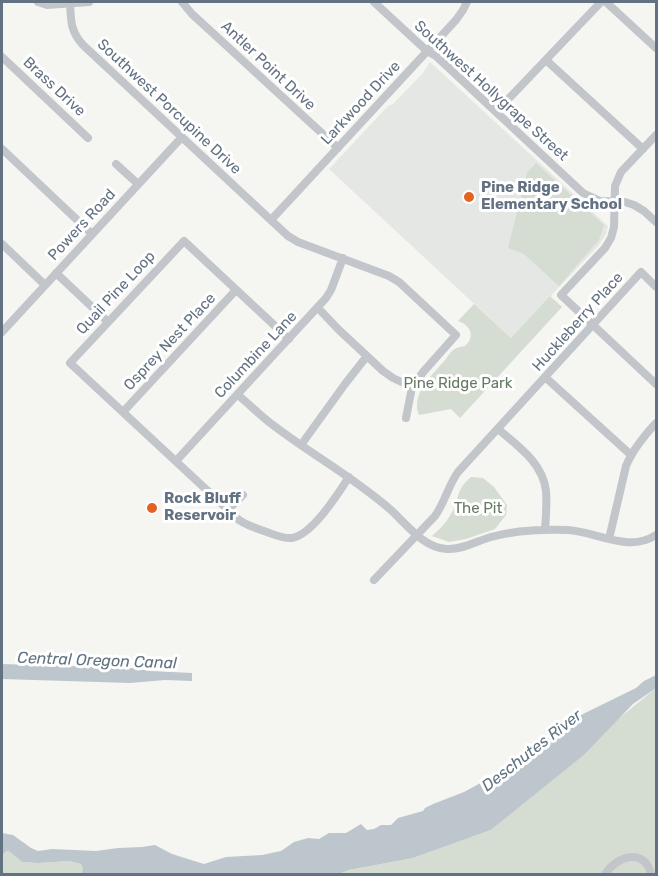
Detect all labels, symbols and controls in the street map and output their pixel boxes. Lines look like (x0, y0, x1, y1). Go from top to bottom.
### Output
street label: Southwest Hollygrape Street (410, 17, 572, 165)
street label: Antler Point Drive (217, 18, 319, 114)
street label: Southwest Porcupine Drive (93, 36, 245, 178)
street label: Brass Drive (19, 53, 89, 121)
street label: Larkwood Drive (318, 57, 404, 149)
place label: Pine Ridge Elementary School (481, 179, 622, 214)
street label: Powers Road (44, 186, 120, 264)
marker: Pine Ridge Elementary School (462, 190, 476, 204)
street label: Quail Pine Loop (73, 248, 159, 338)
street label: Huckleberry Place (529, 269, 627, 375)
street label: Osprey Nest Place (120, 290, 220, 394)
street label: Columbine Lane (211, 308, 301, 402)
park label: Pine Ridge Park (403, 375, 513, 393)
place label: Rock Bluff Reservoir (164, 490, 241, 525)
park label: The Pit (454, 500, 502, 518)
marker: Rock Bluff Reservoir (145, 501, 159, 515)
water label: Central Oregon Canal (17, 649, 177, 673)
water label: Deschutes River (478, 706, 586, 796)

